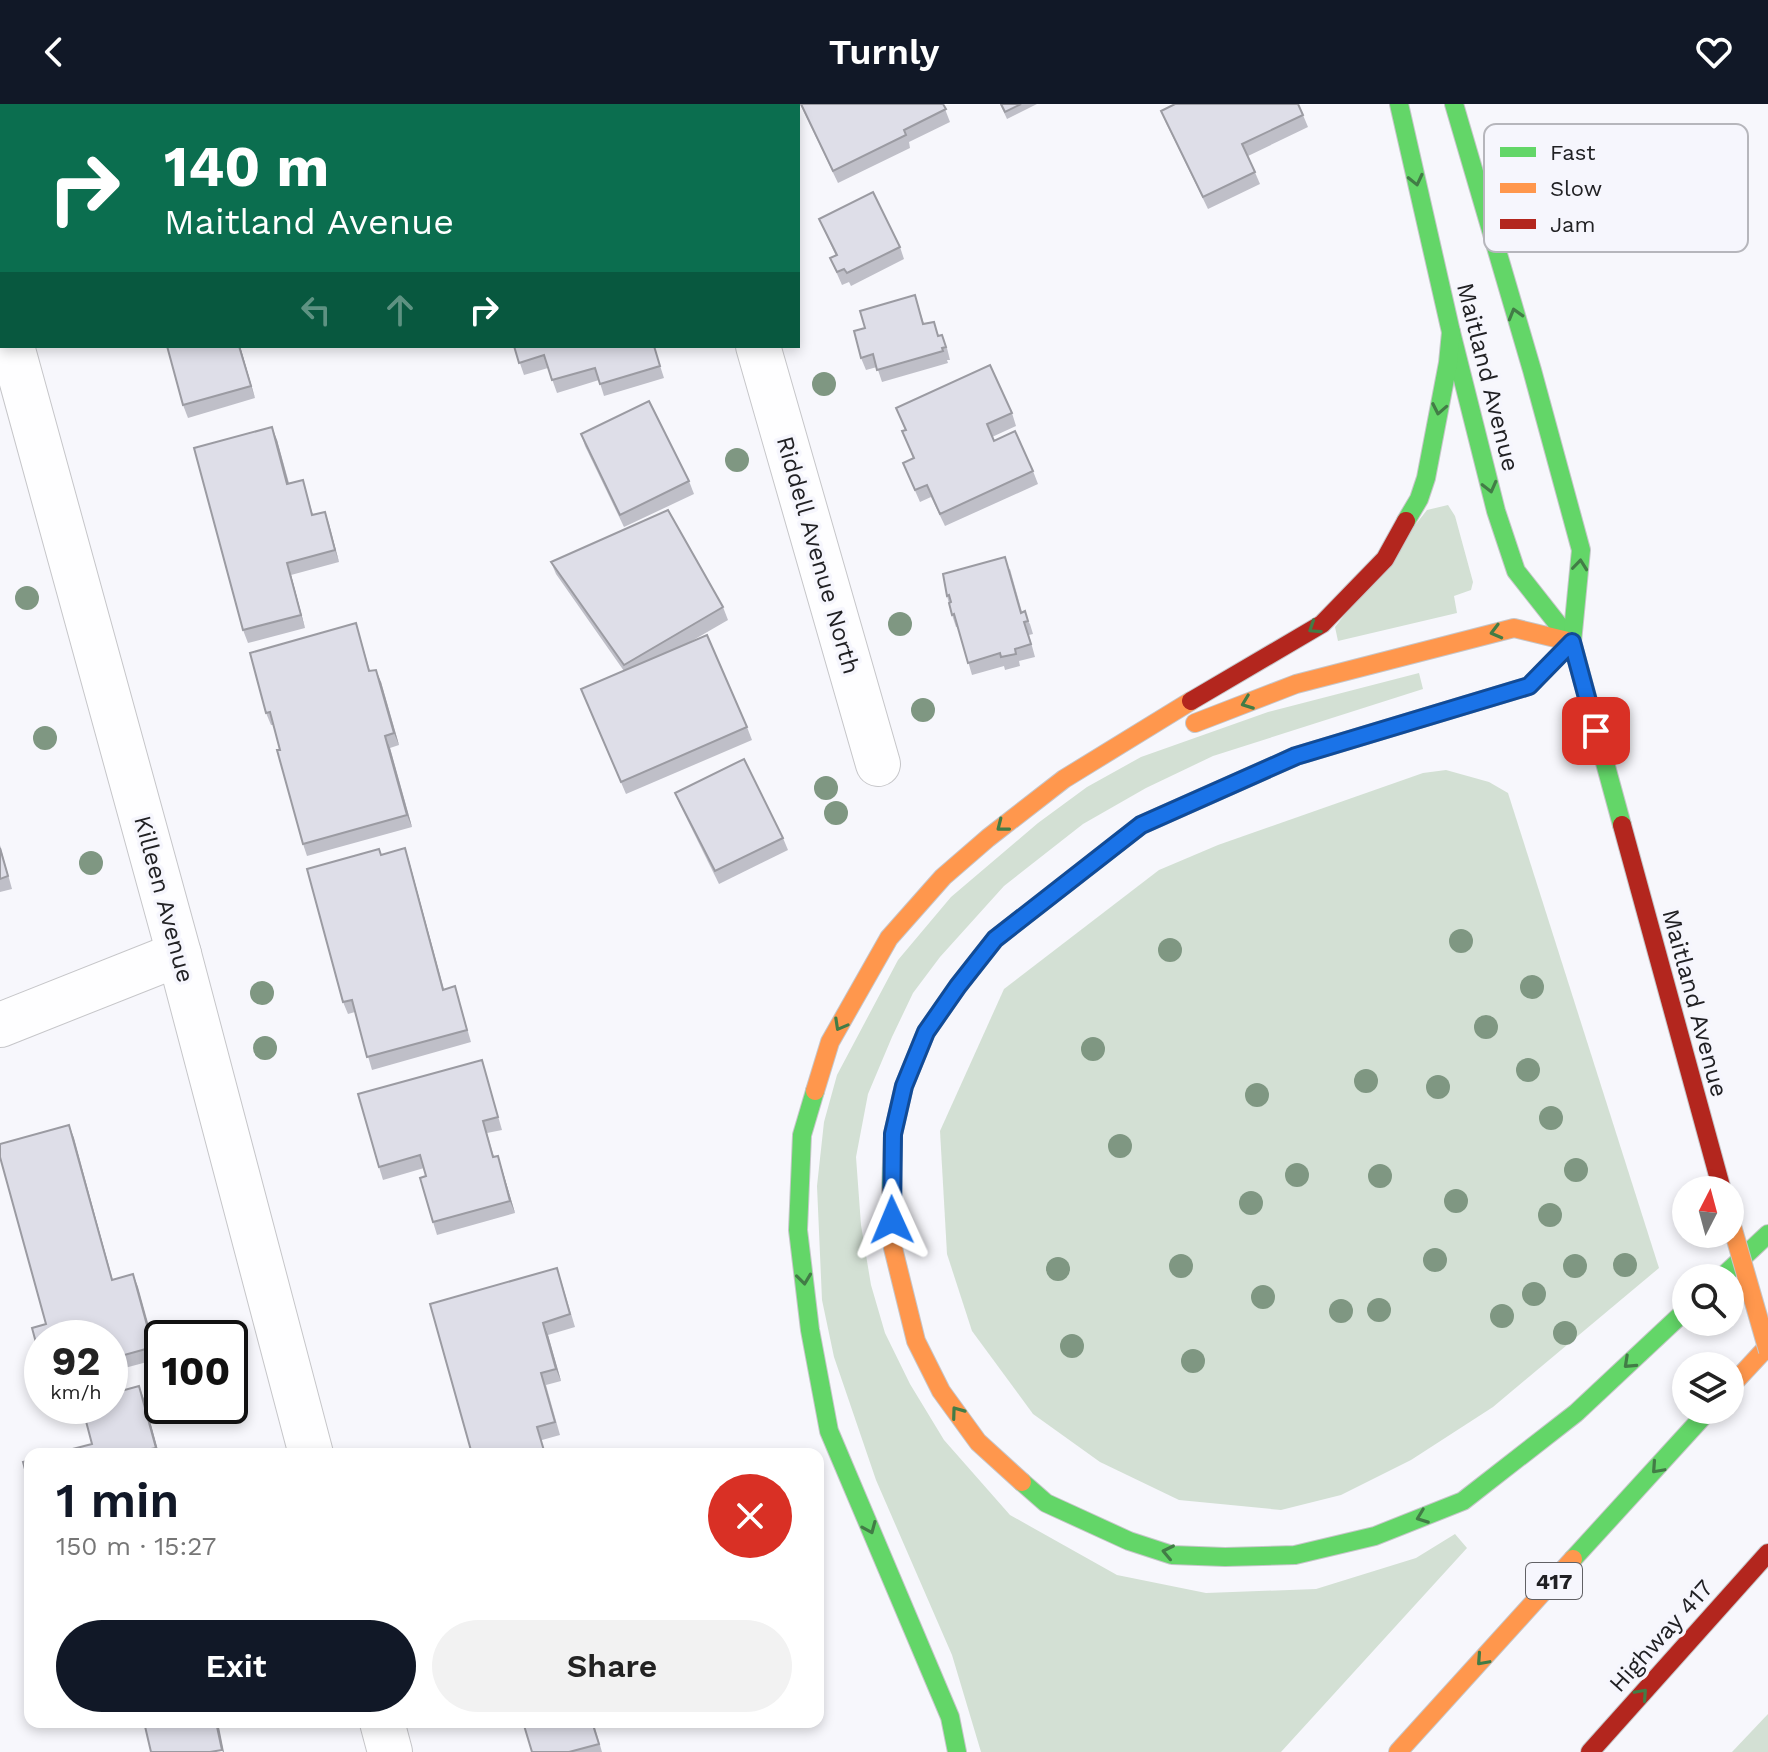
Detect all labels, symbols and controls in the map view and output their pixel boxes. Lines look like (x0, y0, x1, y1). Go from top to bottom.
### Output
icon: back (32, 30, 76, 74)
icon: heart (1692, 30, 1736, 74)
text: Turnly (829, 31, 939, 73)
legend (1484, 124, 1748, 252)
text: 140 m (164, 134, 329, 200)
icon: right (32, 136, 136, 240)
text: Fast (1550, 140, 1596, 165)
one-way arrow (1407, 173, 1424, 186)
text: Slow (1550, 176, 1602, 201)
text: Maitland Avenue (164, 201, 454, 243)
text: Jam (1550, 212, 1595, 237)
street label: Maitland Avenue (1451, 280, 1525, 474)
icon: left (294, 288, 338, 332)
icon: ahead (378, 288, 422, 332)
icon: right (462, 288, 506, 332)
one-way arrow (1508, 308, 1524, 321)
one-way arrow (1431, 403, 1448, 416)
street label: Riddell Avenue North (771, 433, 865, 677)
one-way arrow (1481, 480, 1498, 494)
one-way arrow (1571, 558, 1588, 571)
one-way arrow (1309, 618, 1323, 633)
one-way arrow (1490, 623, 1504, 640)
one-way arrow (1240, 693, 1254, 710)
pin (1562, 697, 1630, 765)
icon: arrive (1574, 709, 1618, 753)
street label: Killeen Avenue (128, 813, 200, 985)
one-way arrow (996, 817, 1011, 831)
street label: Maitland Avenue (1656, 906, 1734, 1100)
one-way arrow (834, 1017, 849, 1032)
north arrow (1672, 1176, 1744, 1248)
map controls (1672, 1176, 1744, 1424)
position arrow (850, 1178, 934, 1262)
button: search (1672, 1264, 1744, 1336)
one-way arrow (795, 1272, 812, 1285)
speed limit sign: 100 (144, 1320, 248, 1424)
text: 92 (52, 1338, 100, 1385)
button: layers (1672, 1352, 1744, 1424)
one-way arrow (1624, 1354, 1638, 1369)
text: km/h (50, 1380, 102, 1404)
one-way arrow (952, 1407, 967, 1421)
one-way arrow (1652, 1458, 1666, 1473)
text: 1 min (56, 1472, 179, 1529)
button: close (708, 1474, 792, 1558)
one-way arrow (1416, 1508, 1430, 1524)
one-way arrow (860, 1520, 876, 1534)
text: 150 m · 15:27 (56, 1531, 216, 1561)
one-way arrow (1162, 1544, 1176, 1561)
road number: 417 (1526, 1563, 1582, 1599)
street label: Highway 417 (1603, 1574, 1719, 1698)
button: Exit (56, 1620, 416, 1712)
button: Share (432, 1620, 792, 1712)
one-way arrow (1476, 1651, 1491, 1665)
one-way arrow (1633, 1689, 1647, 1703)

